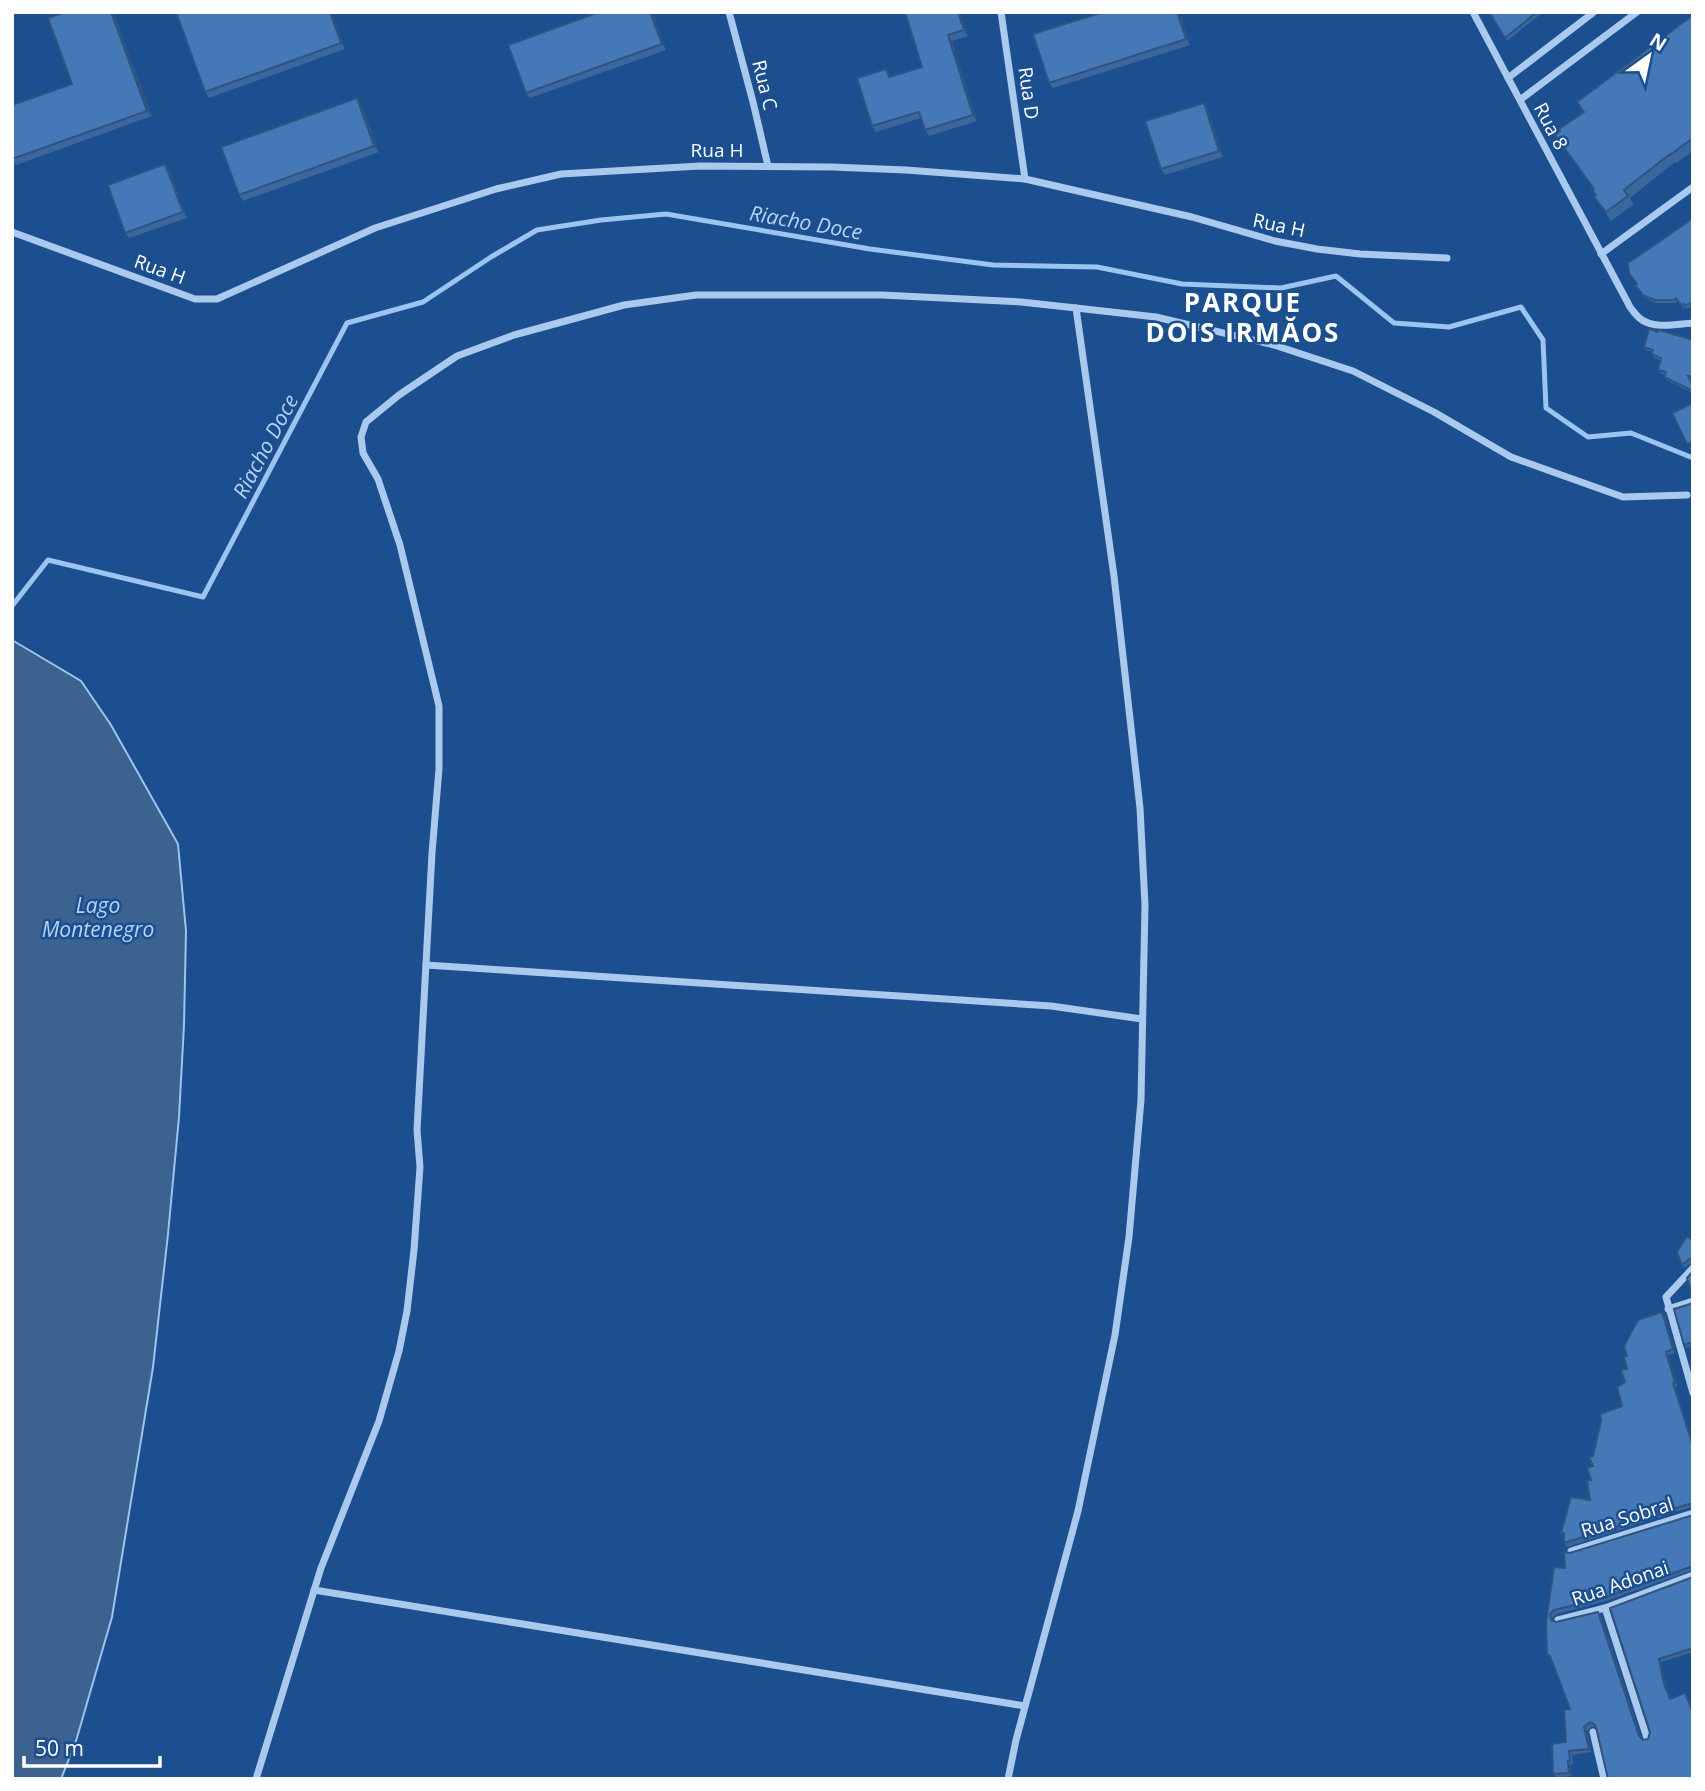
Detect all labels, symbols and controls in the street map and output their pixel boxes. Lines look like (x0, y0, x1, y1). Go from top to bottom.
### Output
north arrow (1614, 21, 1684, 91)
text: N (1645, 27, 1672, 57)
street label: Rua C (746, 57, 784, 113)
street label: Rua D (1012, 65, 1046, 121)
street label: Rua 8 (1528, 98, 1574, 154)
street label: Rua H (691, 137, 743, 163)
water label: Riacho Doce (747, 198, 865, 246)
street label: Rua H (1250, 207, 1308, 243)
street label: Rua H (131, 248, 189, 290)
district label: PARQUE DOIS IRMĂOS (1146, 284, 1340, 350)
water label: Riacho Doce (226, 389, 304, 503)
water label: Lago Montenegro (42, 891, 154, 943)
street label: Rua Sobral (1578, 1491, 1676, 1543)
street label: Rua Adonai (1568, 1554, 1672, 1612)
scale bar (24, 1724, 161, 1768)
text: 50 m (35, 1734, 84, 1762)

